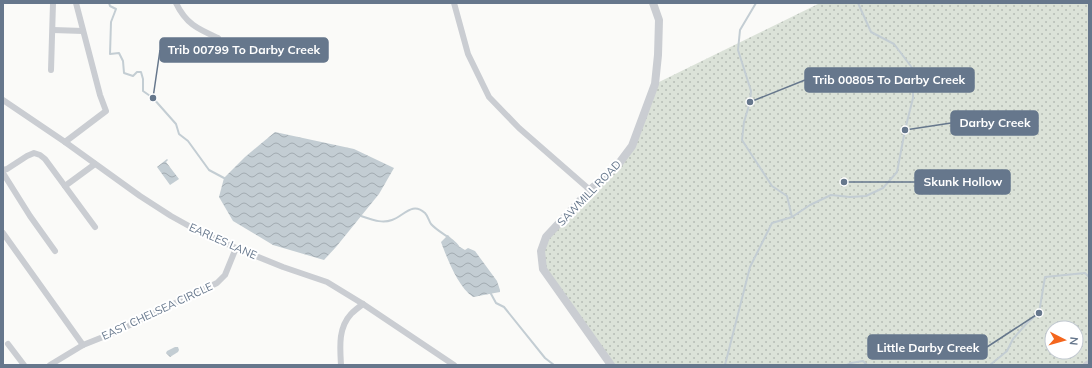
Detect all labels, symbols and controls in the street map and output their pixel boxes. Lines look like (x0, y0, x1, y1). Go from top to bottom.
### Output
callout: Trib 00799 To Darby Creek (160, 38, 328, 62)
text: Trib 00799 To Darby Creek (168, 42, 321, 57)
callout: Trib 00805 To Darby Creek (805, 68, 974, 92)
text: Trib 00805 To Darby Creek (813, 72, 966, 87)
callout: Darby Creek (951, 111, 1038, 135)
text: Darby Creek (959, 115, 1031, 130)
street label: SAWMILL ROAD (554, 157, 624, 229)
callout: Skunk Hollow (915, 170, 1010, 194)
text: Skunk Hollow (924, 174, 1003, 189)
street label: EARLES LANE (187, 220, 259, 262)
street label: EAST CHELSEA CIRCLE (99, 279, 215, 343)
north arrow (1044, 320, 1084, 360)
callout: Little Darby Creek (868, 335, 987, 359)
text: N (1067, 336, 1081, 346)
text: Little Darby Creek (877, 340, 980, 355)

